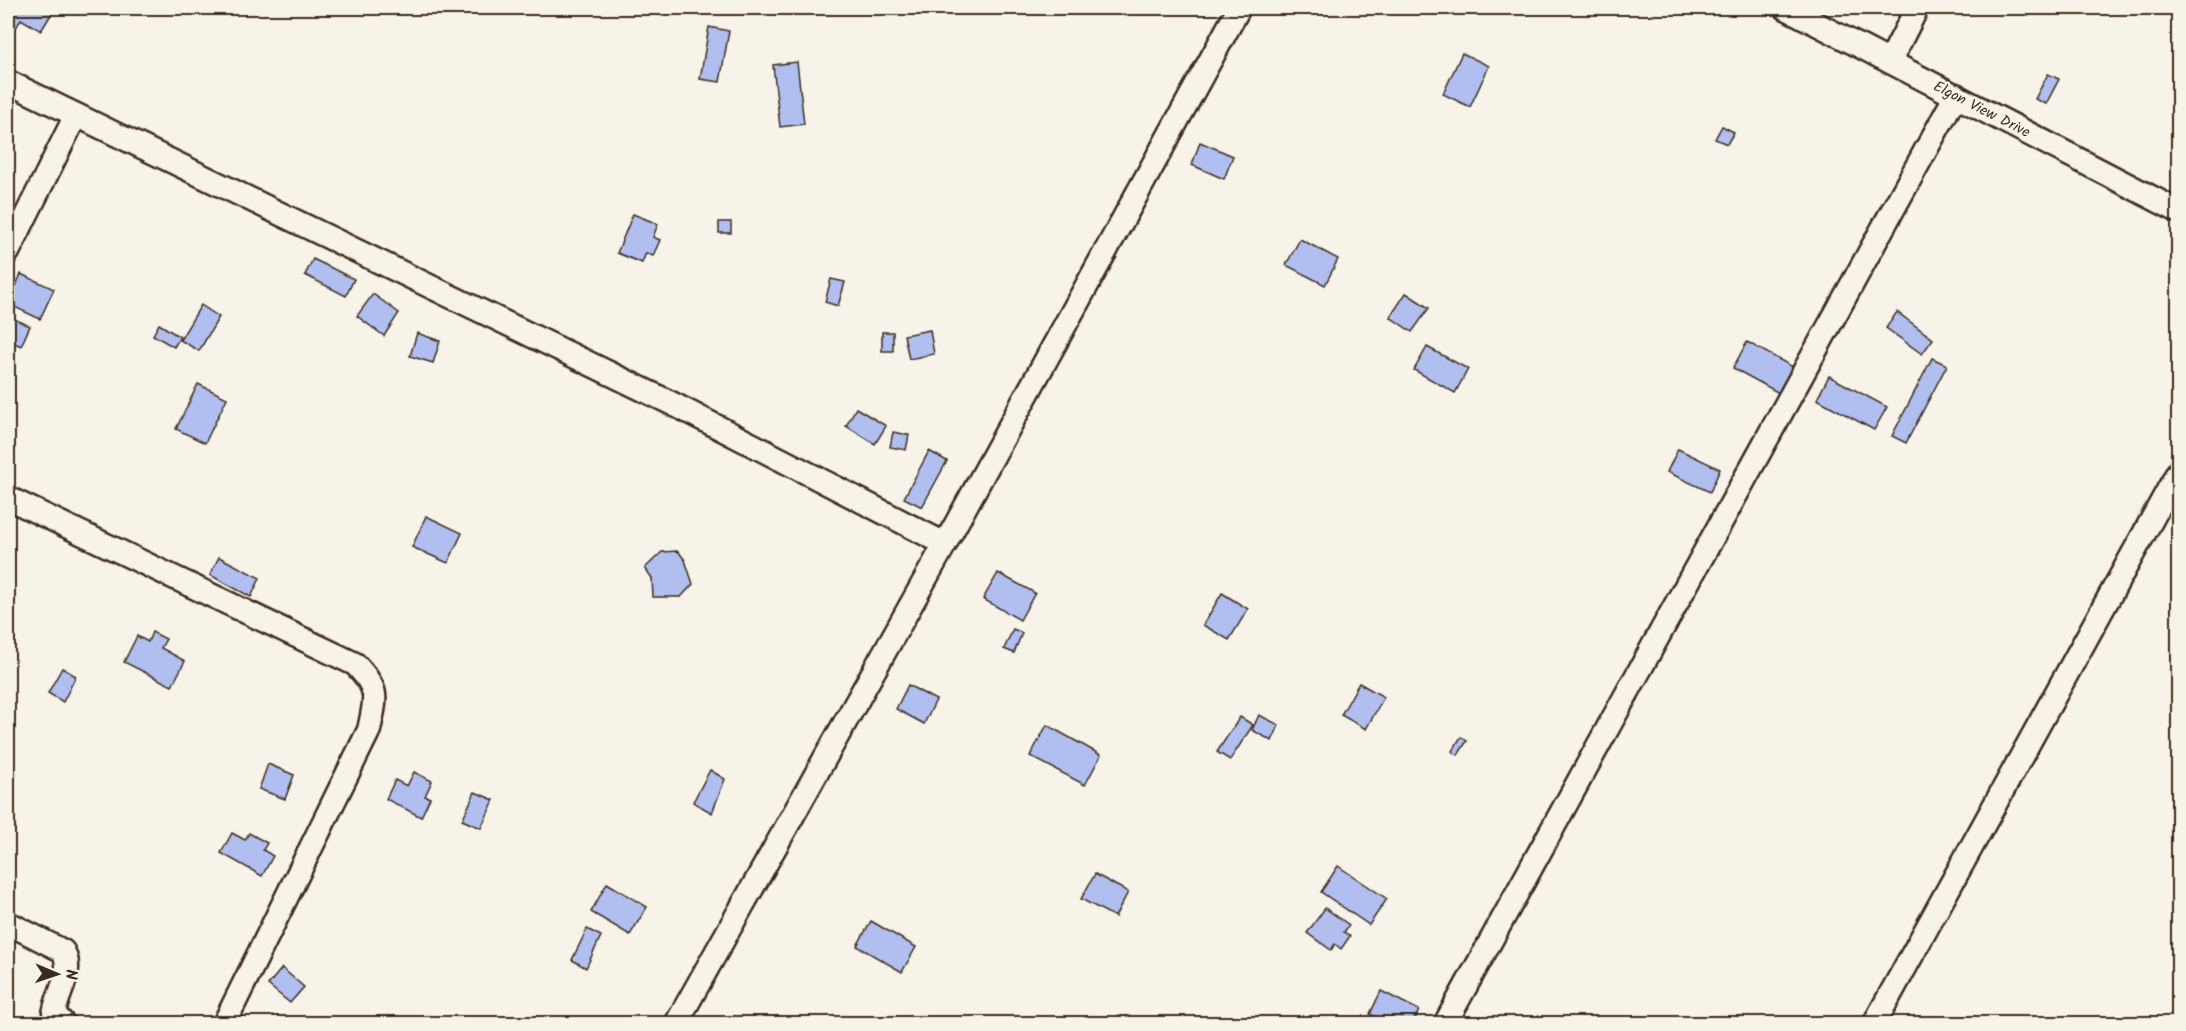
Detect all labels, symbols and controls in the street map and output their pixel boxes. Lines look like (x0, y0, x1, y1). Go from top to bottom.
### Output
street label: Elgon View Drive (1929, 75, 2034, 145)
north arrow (27, 944, 87, 1004)
text: N (58, 969, 83, 980)

